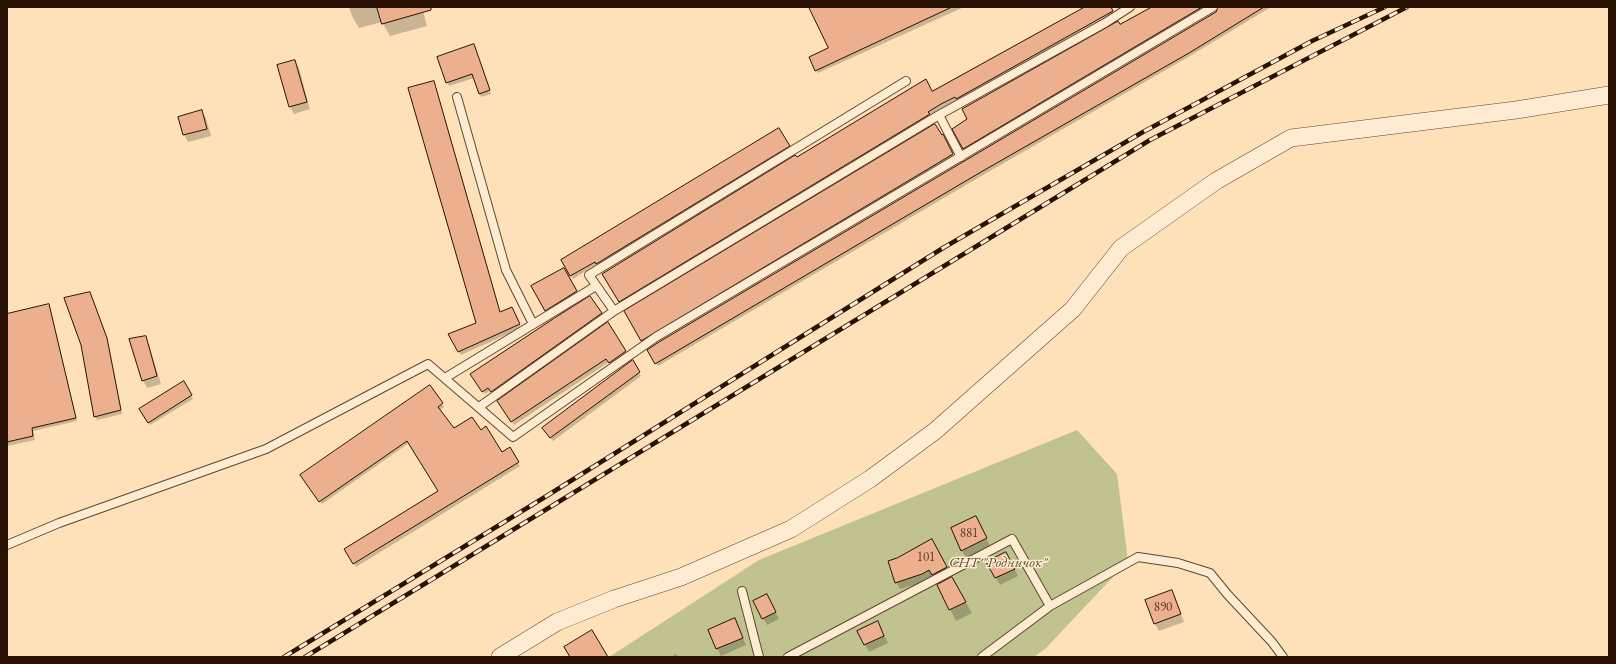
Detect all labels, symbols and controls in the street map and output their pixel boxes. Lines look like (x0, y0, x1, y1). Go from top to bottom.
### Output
house number: 881 (960, 525, 978, 541)
house number: 101 (917, 549, 935, 565)
park label: СНТ "Родничок" (949, 554, 1047, 572)
house number: 890 (1154, 599, 1172, 615)

